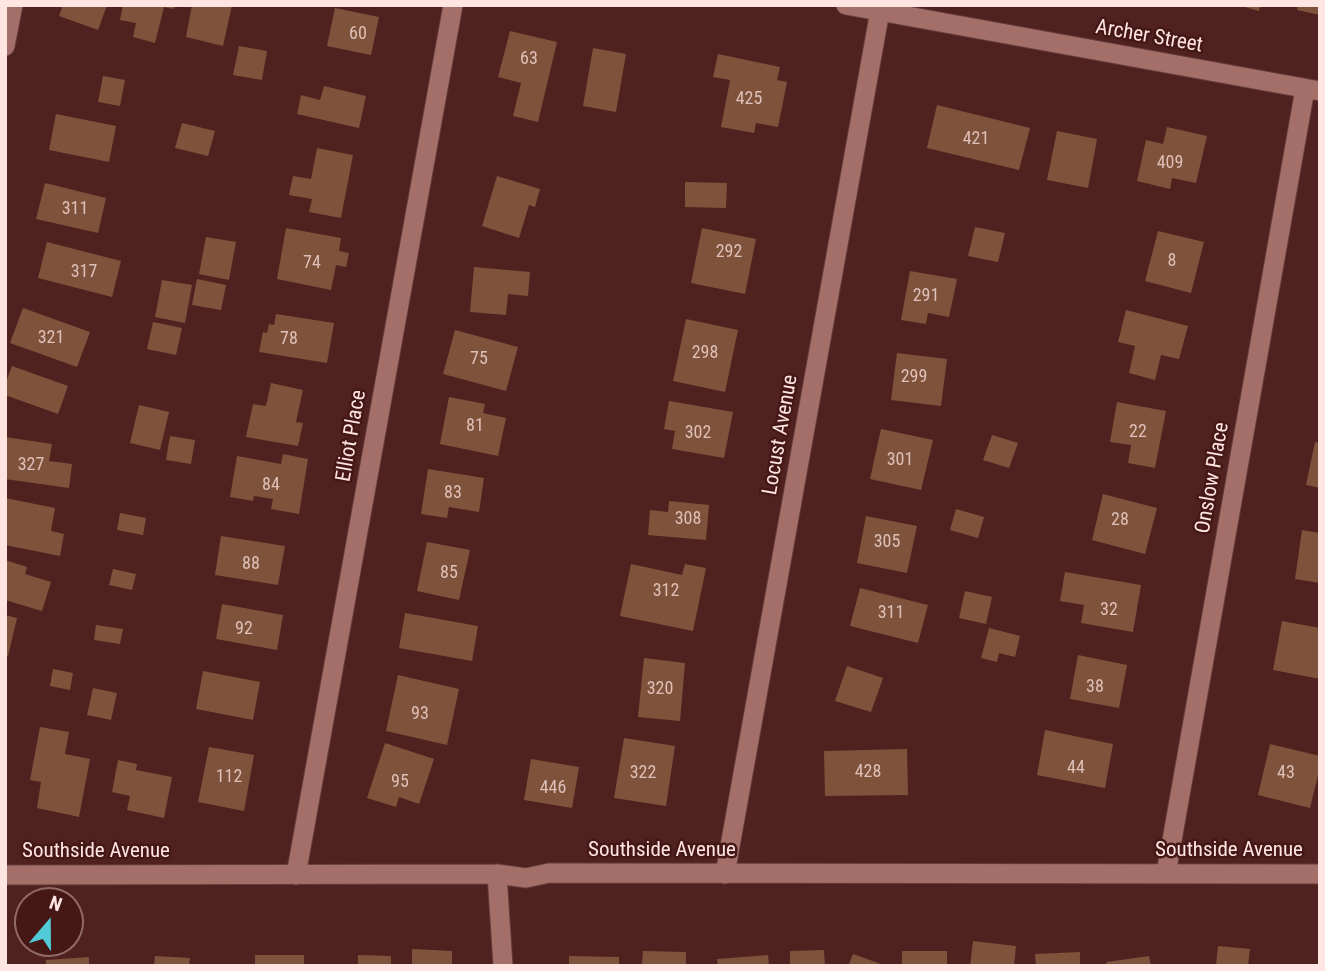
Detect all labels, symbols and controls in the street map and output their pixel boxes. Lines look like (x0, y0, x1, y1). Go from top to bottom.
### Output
street label: Archer Street (1093, 15, 1205, 59)
house number: 60 (349, 23, 367, 45)
house number: 63 (520, 48, 538, 70)
house number: 425 (736, 88, 762, 110)
house number: 421 (963, 128, 989, 150)
house number: 409 (1157, 152, 1183, 174)
house number: 311 (62, 198, 88, 220)
house number: 292 (716, 241, 742, 263)
house number: 8 (1168, 250, 1176, 272)
house number: 74 (303, 252, 321, 274)
house number: 317 (71, 261, 97, 283)
house number: 291 (913, 285, 939, 307)
house number: 321 (38, 327, 64, 349)
house number: 78 (280, 328, 298, 350)
house number: 298 (692, 342, 718, 364)
house number: 75 (470, 348, 488, 370)
house number: 299 (901, 366, 927, 388)
street label: Locust Avenue (758, 373, 804, 497)
street label: Elliot Place (332, 388, 372, 484)
house number: 81 (466, 415, 484, 437)
house number: 22 (1129, 421, 1147, 443)
street label: Onslow Place (1191, 421, 1235, 535)
house number: 302 (685, 422, 711, 444)
house number: 301 (887, 449, 913, 471)
house number: 327 (18, 454, 44, 476)
house number: 84 (262, 474, 280, 496)
house number: 83 (444, 482, 462, 504)
house number: 308 (675, 508, 701, 530)
house number: 28 (1111, 509, 1129, 531)
house number: 305 (874, 531, 900, 553)
house number: 88 (242, 553, 260, 575)
house number: 85 (440, 562, 458, 584)
house number: 312 (653, 580, 679, 602)
house number: 32 (1100, 599, 1118, 621)
house number: 311 (878, 602, 904, 624)
house number: 92 (235, 618, 253, 640)
house number: 38 (1086, 676, 1104, 698)
house number: 320 (647, 678, 673, 700)
house number: 93 (411, 703, 429, 725)
house number: 44 (1067, 757, 1085, 779)
house number: 428 (855, 761, 881, 783)
house number: 322 (630, 762, 656, 784)
house number: 43 (1277, 762, 1295, 784)
house number: 112 (216, 766, 242, 788)
house number: 95 (391, 771, 409, 793)
house number: 446 (540, 777, 566, 799)
street label: Southside Avenue (588, 838, 736, 864)
street label: Southside Avenue (1155, 838, 1303, 864)
street label: Southside Avenue (22, 839, 170, 865)
north arrow (14, 887, 84, 957)
text: N (46, 891, 65, 916)

